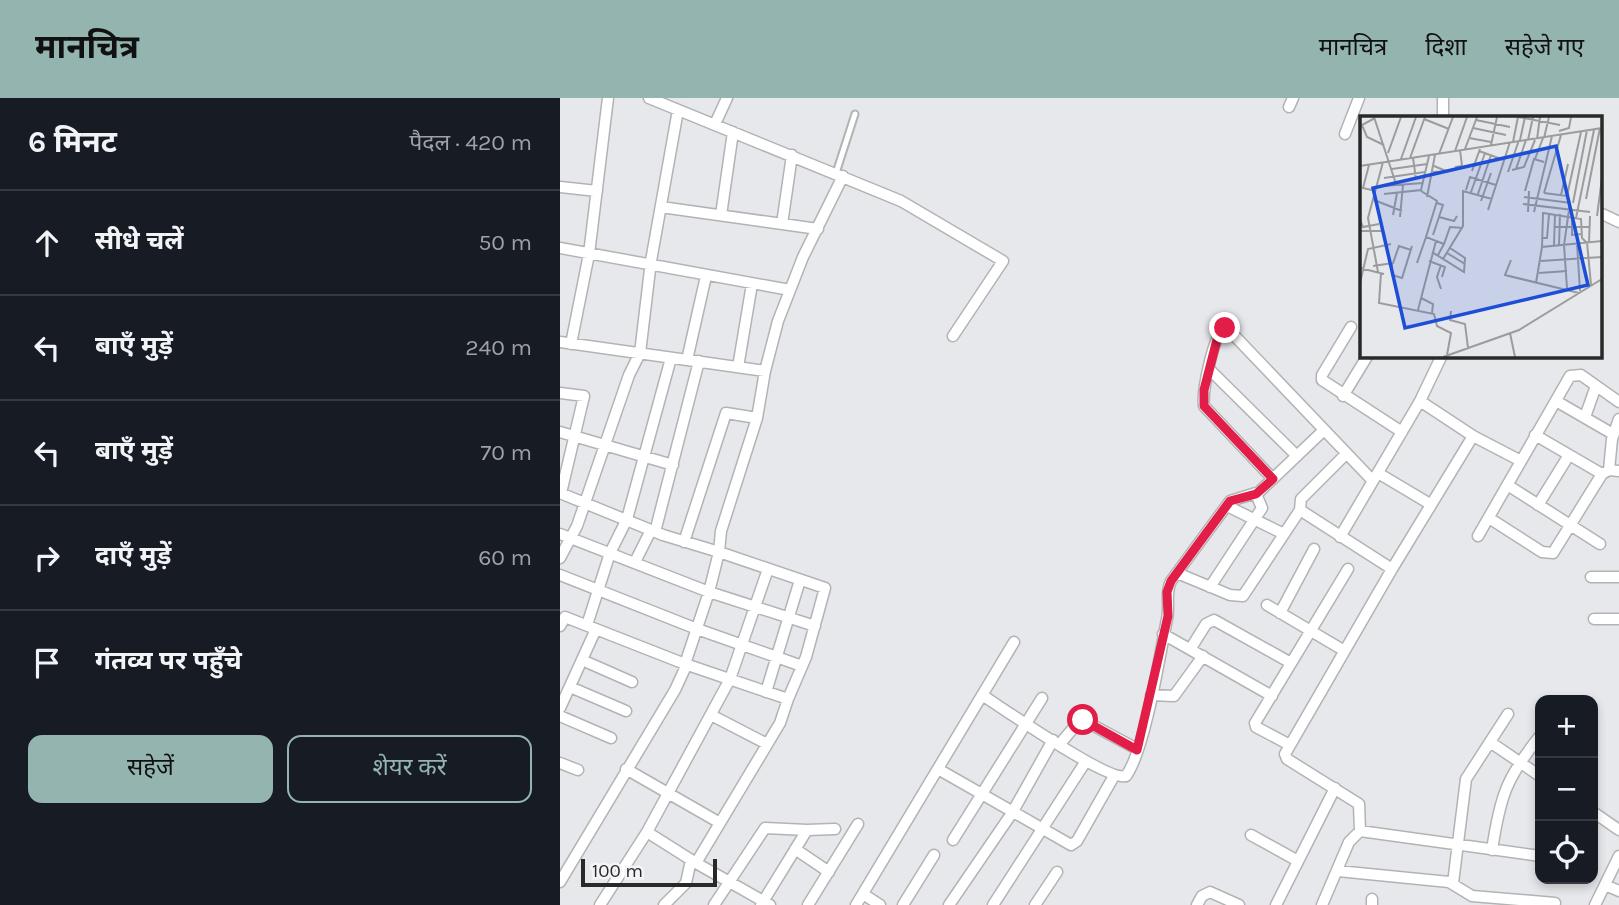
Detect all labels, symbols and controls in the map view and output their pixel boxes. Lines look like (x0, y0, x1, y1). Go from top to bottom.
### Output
text: मानचित्र (35, 28, 139, 66)
text: मानचित्र (1319, 33, 1387, 61)
text: दिशा (1425, 33, 1467, 61)
text: सहेजे गए (1505, 33, 1584, 61)
inset map (1360, 116, 1602, 357)
text: 6 मिनट (28, 124, 117, 160)
text: पैदल · 420 m (409, 129, 532, 156)
icon: ahead (28, 224, 66, 262)
text: सीधे चलें (95, 225, 184, 256)
text: 50 m (478, 229, 532, 256)
route end (1209, 312, 1240, 343)
icon: left (28, 329, 66, 367)
text: बाएँ मुड़ें (95, 330, 173, 361)
text: 240 m (465, 334, 532, 361)
icon: left (28, 434, 66, 472)
text: बाएँ मुड़ें (95, 435, 173, 466)
text: 70 m (481, 439, 532, 466)
icon: right (28, 539, 66, 577)
text: दाएँ मुड़ें (95, 540, 171, 571)
text: 60 m (478, 544, 532, 571)
icon: arrive (28, 644, 66, 682)
text: गंतव्य पर पहुँचे (95, 645, 242, 676)
map controls (1535, 695, 1598, 884)
button: + (1535, 695, 1598, 758)
route start (1067, 704, 1098, 735)
button: सहेजें (28, 735, 273, 803)
button: शेयर करें (287, 735, 532, 803)
button: − (1535, 758, 1598, 821)
button: locate (1535, 821, 1598, 884)
scale bar (581, 856, 718, 888)
text: 100 m (592, 860, 643, 882)

